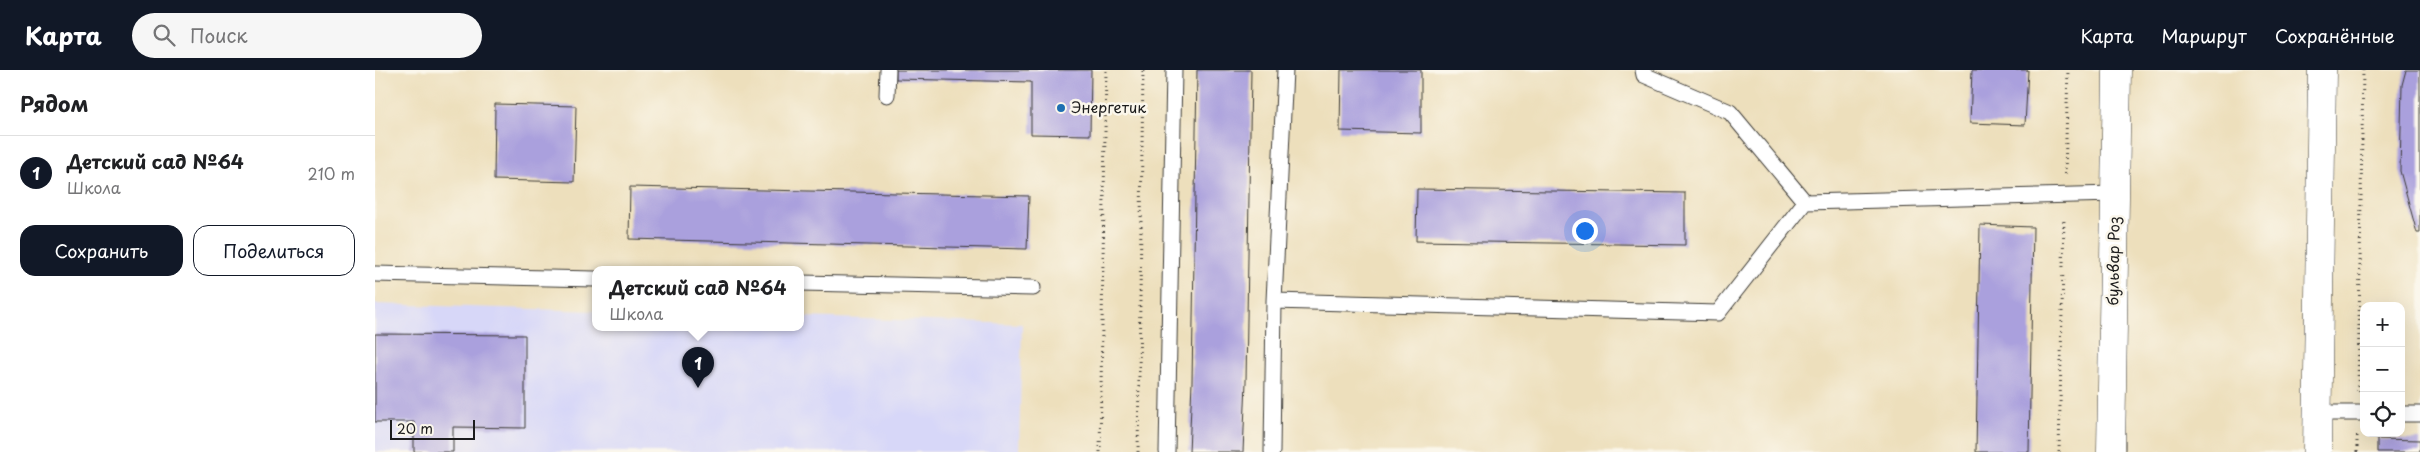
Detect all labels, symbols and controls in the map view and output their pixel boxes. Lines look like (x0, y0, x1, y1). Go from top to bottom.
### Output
search box (132, 13, 482, 58)
text: Карта (25, 17, 102, 53)
icon: search (150, 21, 178, 49)
text: Поиск (190, 21, 248, 49)
text: Карта (2081, 22, 2133, 49)
text: Маршрут (2161, 22, 2247, 49)
text: Сохранённые (2275, 22, 2395, 49)
text: Рядом (20, 87, 88, 119)
place label: Энергетик (1071, 95, 1146, 118)
marker: Энергетик (1055, 102, 1067, 114)
text: Детский сад №64 (67, 147, 244, 175)
text: 1 (32, 161, 40, 185)
text: 210 m (307, 161, 355, 185)
text: Школа (67, 175, 121, 199)
street label: бульвар Роз (2100, 216, 2125, 306)
your location (1572, 218, 1598, 244)
button: Сохранить (20, 225, 183, 276)
button: Поделиться (193, 225, 355, 276)
popup (592, 266, 804, 331)
text: Детский сад №64 (610, 273, 786, 301)
text: Школа (610, 301, 663, 325)
map controls (2360, 302, 2405, 437)
button: + (2360, 302, 2405, 347)
pin: 1 (682, 347, 714, 388)
button: − (2360, 347, 2405, 392)
button: locate (2360, 392, 2405, 437)
scale bar (390, 417, 475, 440)
text: 20 m (397, 418, 433, 439)

